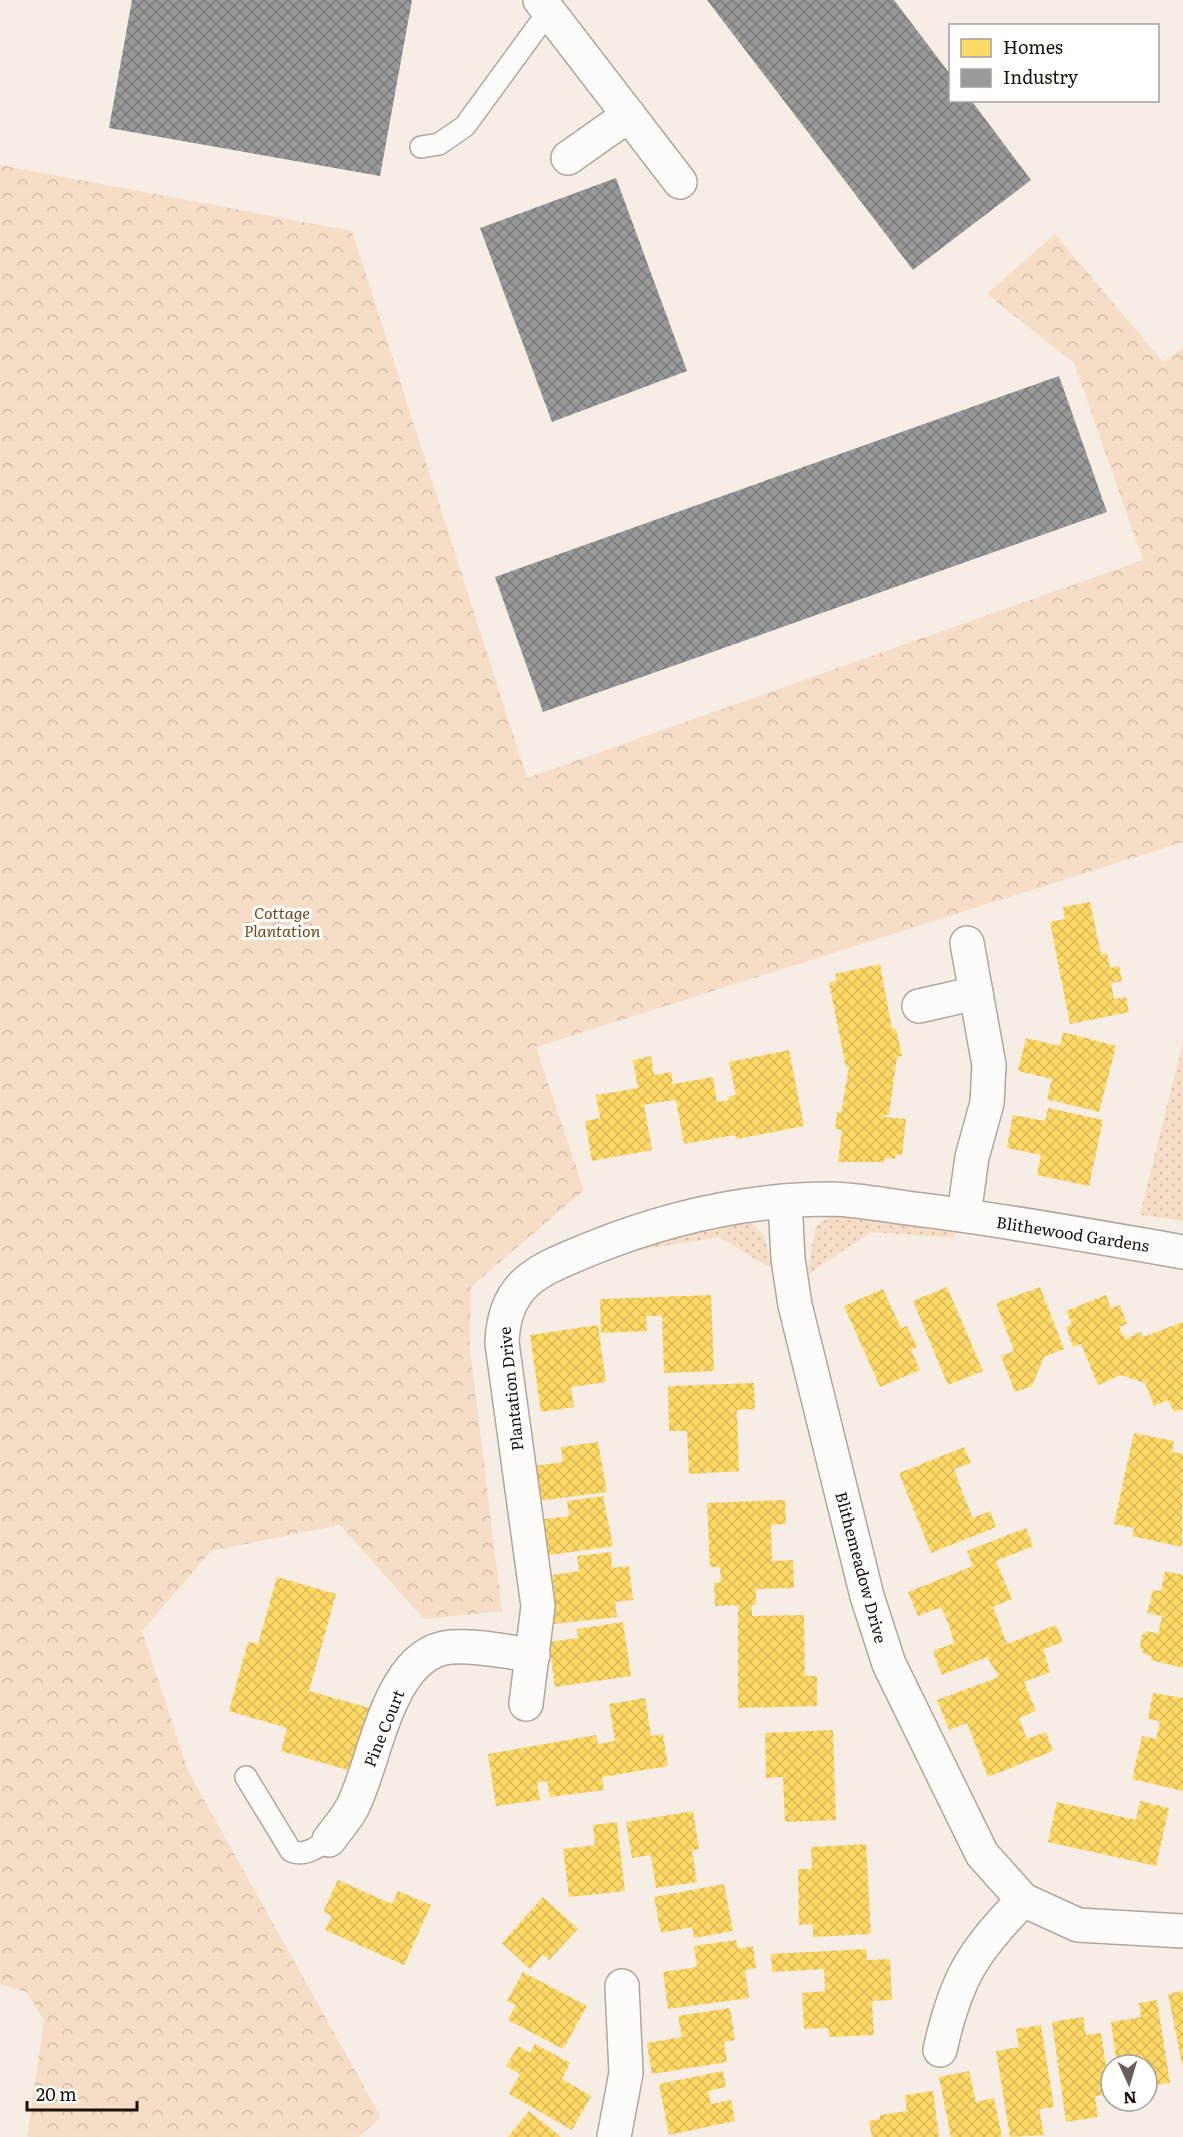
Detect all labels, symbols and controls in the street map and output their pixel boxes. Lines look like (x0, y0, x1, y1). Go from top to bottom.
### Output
legend (949, 24, 1159, 102)
text: Homes (1003, 33, 1063, 60)
text: Industry (1003, 63, 1079, 90)
park label: Cottage Plantation (244, 900, 321, 942)
street label: Blithewood Gardens (995, 1209, 1151, 1257)
street label: Plantation Drive (492, 1326, 528, 1452)
street label: Blithemeadow Drive (830, 1489, 894, 1645)
street label: Pine Court (357, 1685, 410, 1770)
north arrow (1099, 2053, 1159, 2113)
scale bar (27, 2074, 136, 2112)
text: 20 m (36, 2080, 77, 2107)
text: N (1123, 2087, 1138, 2111)

